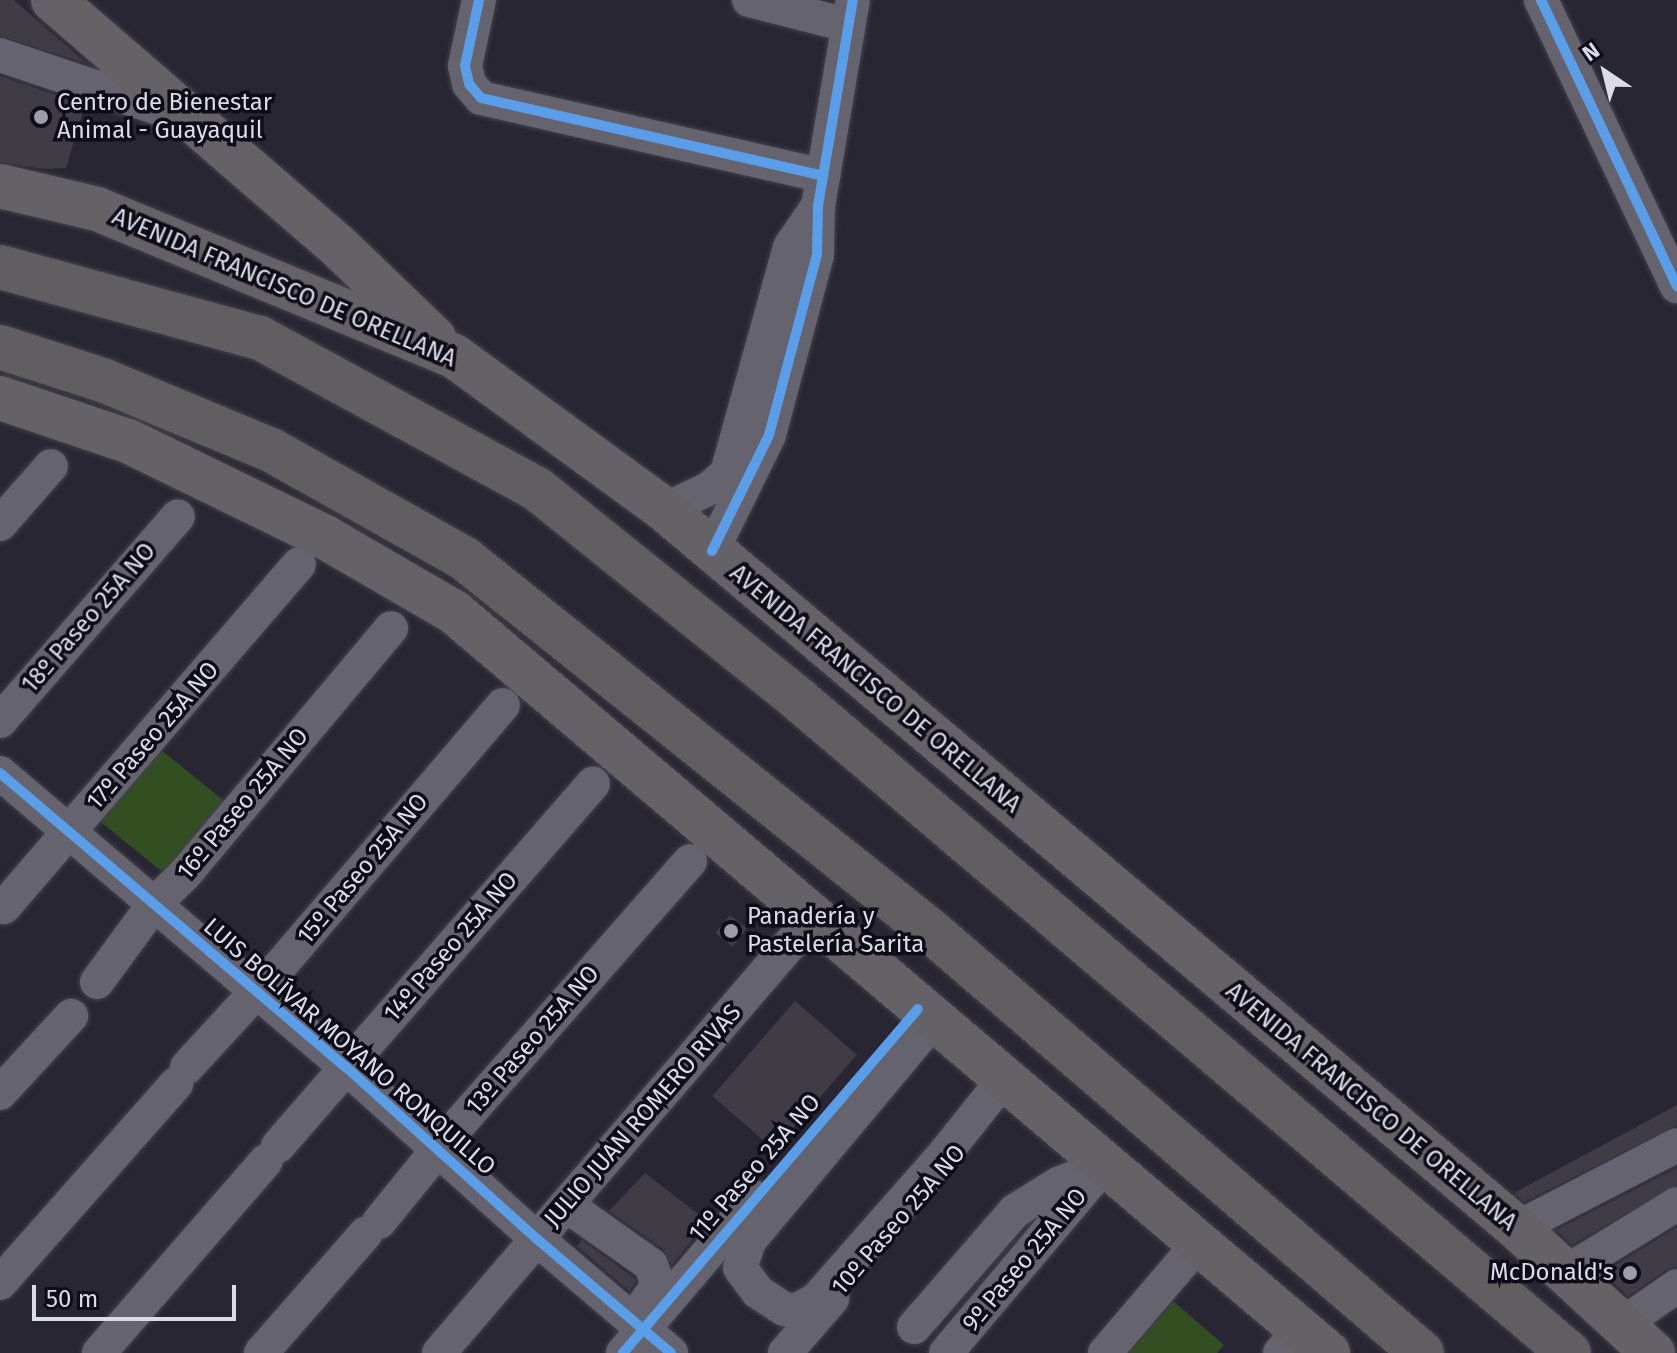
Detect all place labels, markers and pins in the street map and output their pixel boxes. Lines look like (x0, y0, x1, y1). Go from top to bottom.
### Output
place label: Centro de Bienestar Animal - Guayaquil (57, 89, 272, 145)
marker: Centro de Bienestar Animal - Guayaquil (32, 108, 50, 126)
place label: Panadería y Pastelería Sarita (747, 903, 924, 959)
marker: Panadería y Pastelería Sarita (722, 922, 740, 940)
place label: McDonald's (1490, 1259, 1614, 1287)
marker: McDonald's (1621, 1264, 1639, 1282)

